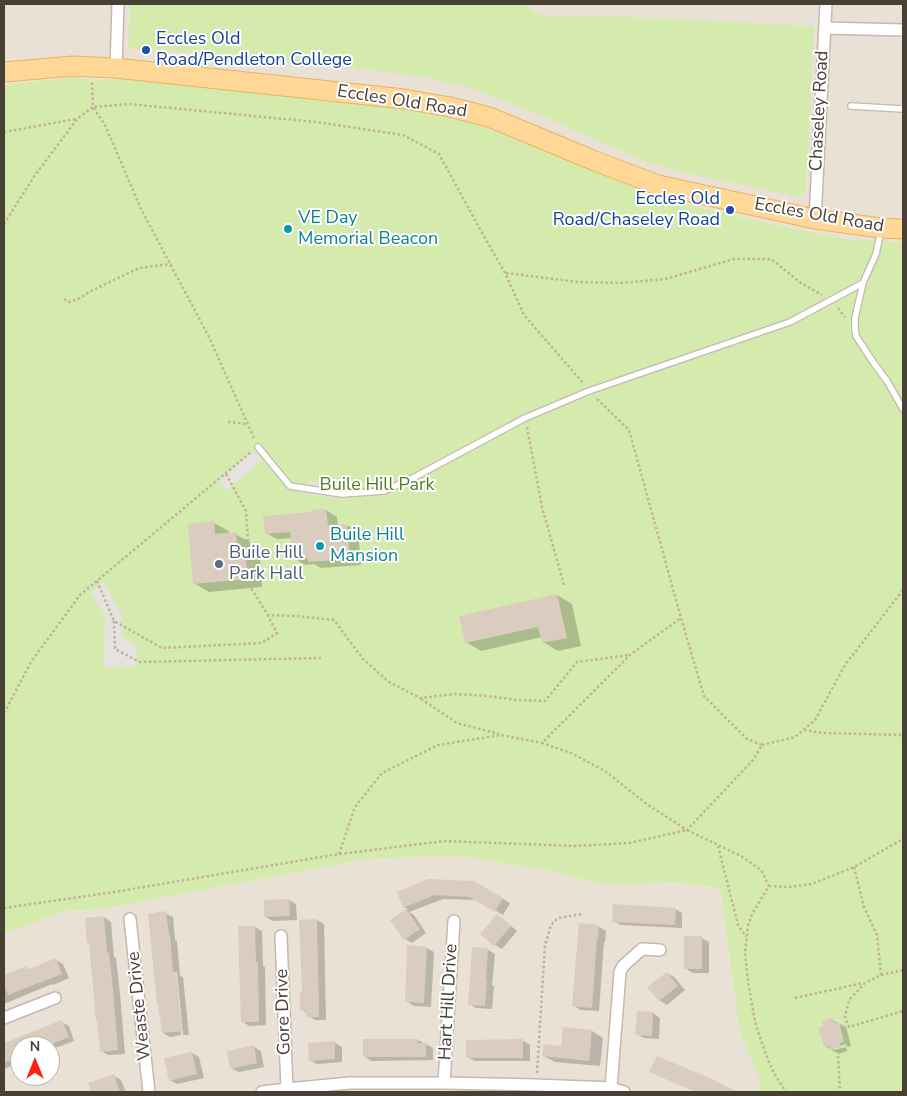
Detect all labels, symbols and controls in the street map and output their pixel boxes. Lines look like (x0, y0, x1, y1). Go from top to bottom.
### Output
place label: Eccles Old Road/Pendleton College (156, 29, 352, 72)
marker: Eccles Old Road/Pendleton College (140, 44, 152, 56)
street label: Chaseley Road (806, 50, 834, 172)
street label: Eccles Old Road (336, 81, 468, 123)
place label: Eccles Old Road/Chaseley Road (553, 189, 720, 232)
street label: Eccles Old Road (753, 194, 885, 238)
marker: Eccles Old Road/Chaseley Road (724, 204, 736, 216)
place label: VE Day Memorial Beacon (298, 208, 438, 250)
marker: VE Day Memorial Beacon (282, 223, 294, 235)
park label: Buile Hill Park (320, 475, 434, 497)
place label: Buile Hill Mansion (330, 525, 404, 568)
marker: Buile Hill Mansion (314, 540, 326, 552)
place label: Buile Hill Park Hall (229, 543, 303, 586)
marker: Buile Hill Park Hall (213, 558, 225, 570)
street label: Hart Hill Drive (435, 943, 463, 1061)
street label: Weaste Drive (124, 950, 156, 1062)
street label: Gore Drive (272, 969, 296, 1055)
north arrow (10, 1036, 60, 1086)
text: N (30, 1037, 40, 1056)

